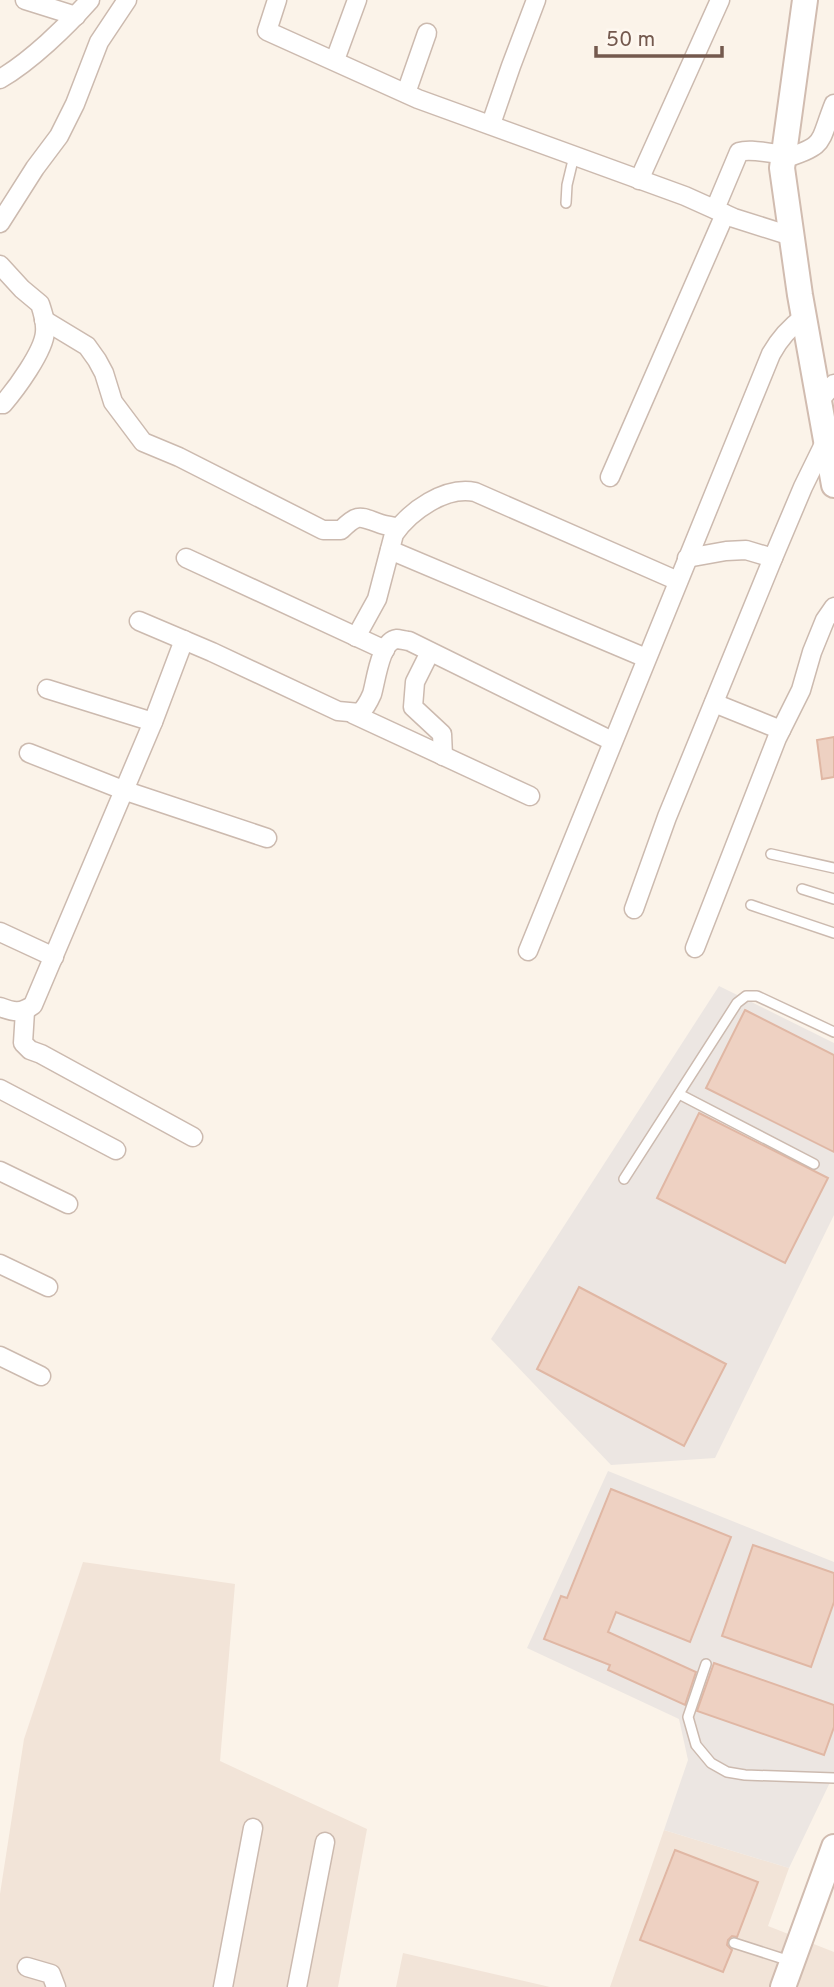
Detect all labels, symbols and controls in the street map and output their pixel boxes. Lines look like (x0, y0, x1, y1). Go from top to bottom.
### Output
scale bar (596, 14, 722, 58)
text: 50 m (606, 27, 655, 54)

